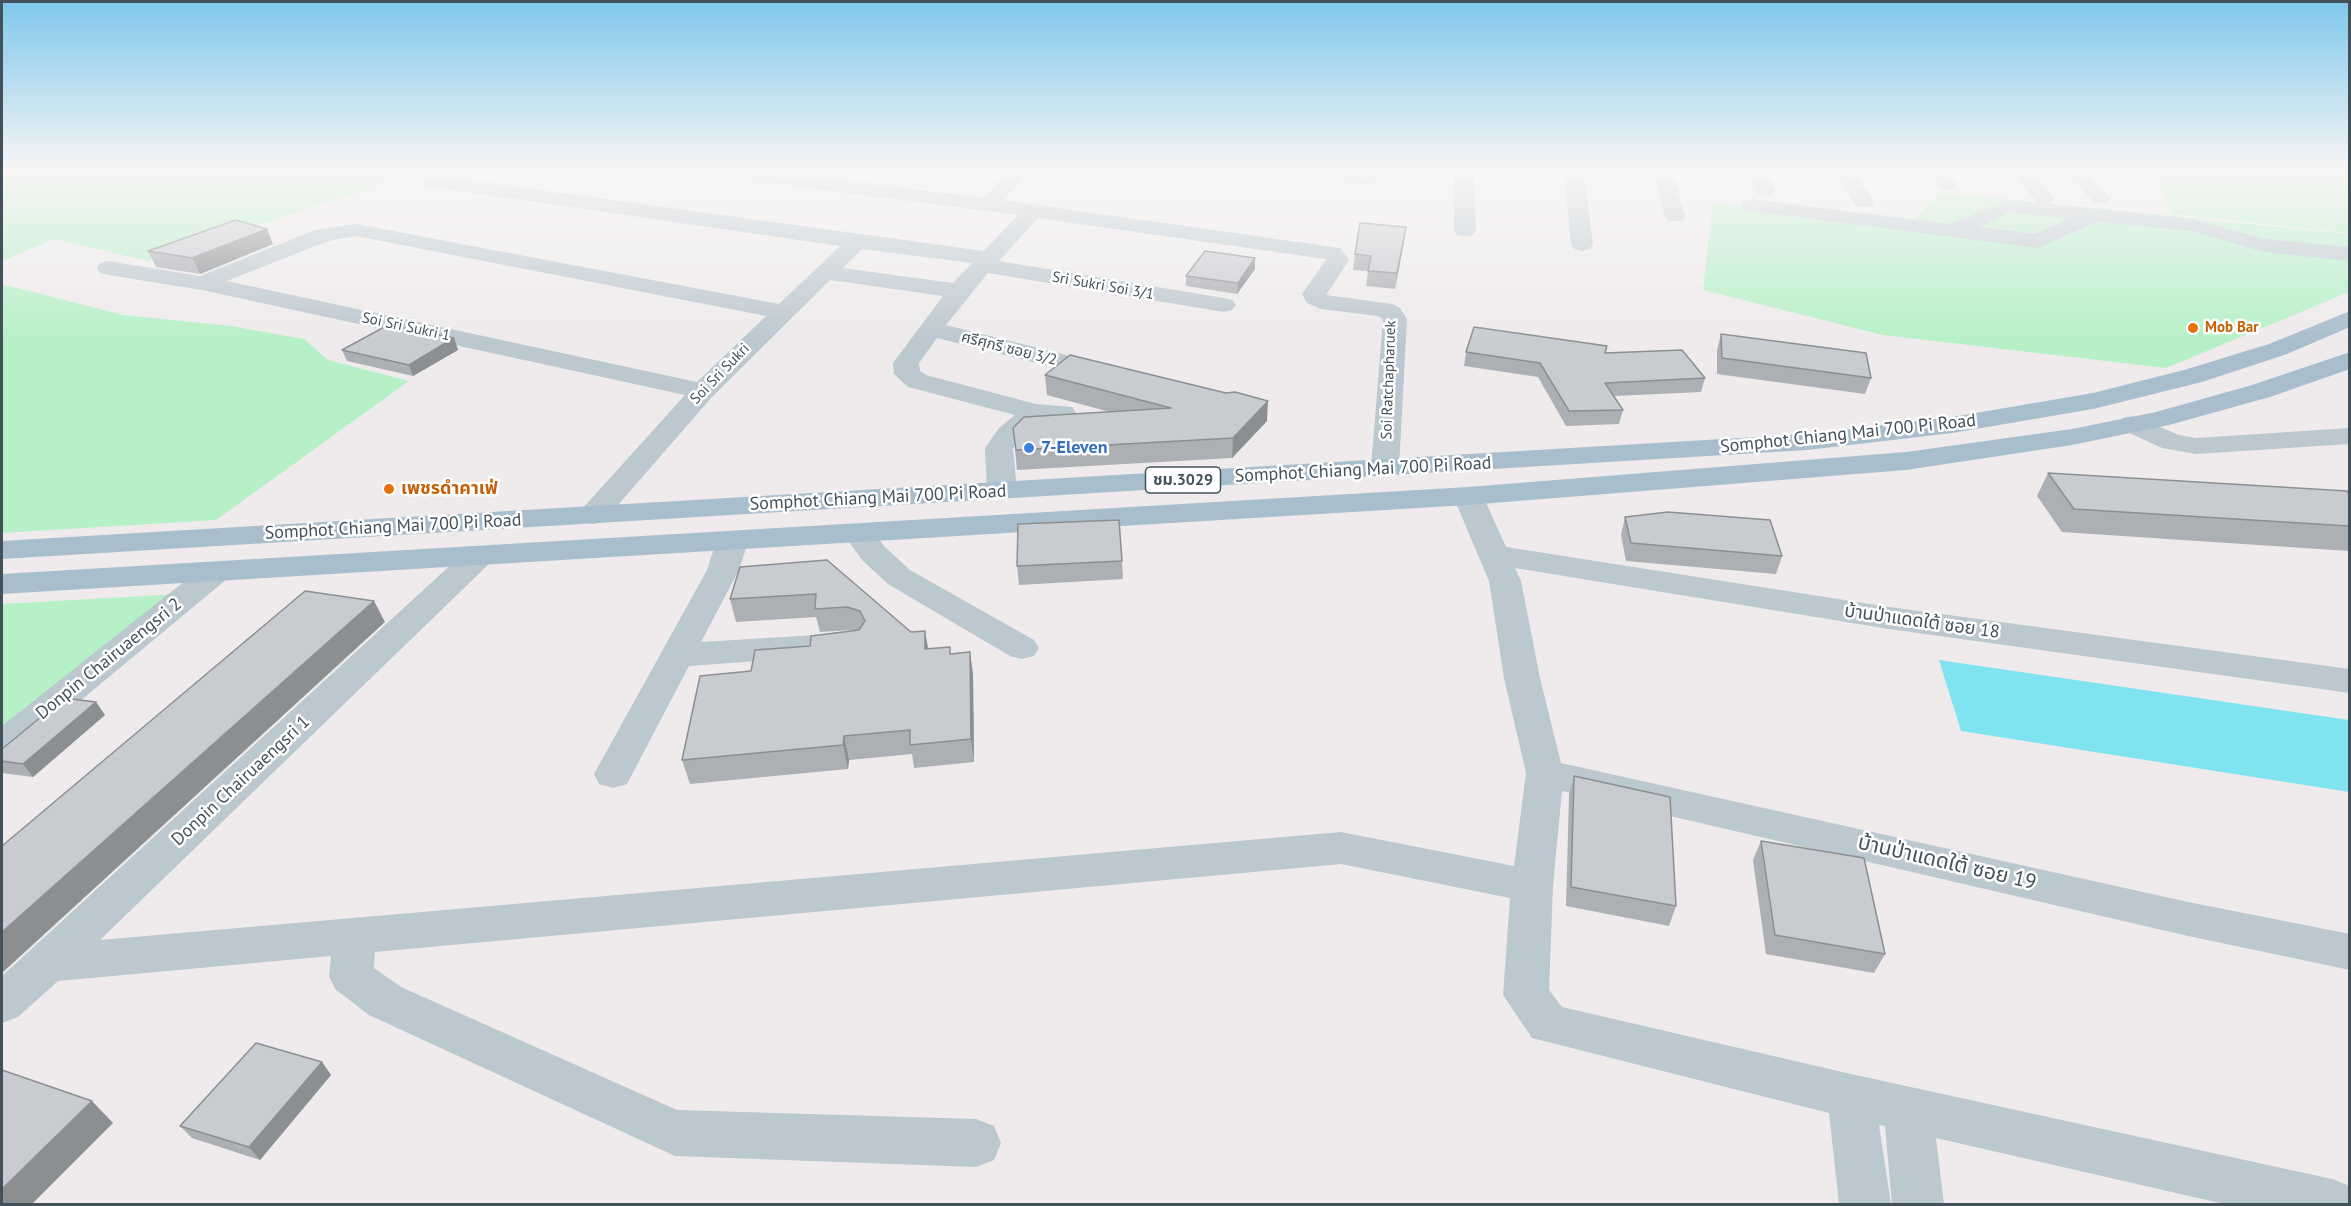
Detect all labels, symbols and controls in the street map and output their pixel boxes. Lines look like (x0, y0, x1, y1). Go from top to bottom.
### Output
street label: Sri Sukri Soi 3/1 (1051, 268, 1155, 304)
street label: Soi Sri Sukri 1 (360, 309, 452, 345)
place label: Mob Bar (2205, 319, 2258, 337)
street label: Soi Ratchapharuek (1378, 320, 1400, 440)
marker: Mob Bar (2186, 321, 2200, 335)
street label: ศรีศุกรี ซอย 3/2 (959, 328, 1059, 370)
street label: Soi Sri Sukri (687, 340, 753, 408)
street label: Somphot Chiang Mai 700 Pi Road (1719, 410, 1977, 458)
place label: 7-Eleven (1041, 437, 1108, 459)
marker: 7-Eleven (1022, 441, 1036, 455)
street label: Somphot Chiang Mai 700 Pi Road (1234, 452, 1492, 488)
road number: ชม.3029 (1146, 467, 1220, 493)
place label: เพชรดำคาเฟ่ (401, 478, 498, 500)
street label: Somphot Chiang Mai 700 Pi Road (749, 480, 1007, 516)
marker: เพชรดำคาเฟ่ (382, 482, 396, 496)
street label: Somphot Chiang Mai 700 Pi Road (264, 509, 522, 545)
street label: Donpin Chairuaengsri 2 (32, 594, 186, 724)
street label: บ้านป่าแดดใต้ ซอย 18 (1843, 600, 2001, 644)
street label: Donpin Chairuaengsri 1 (167, 711, 315, 851)
street label: บ้านป่าแดดใต้ ซอย 19 (1855, 830, 2039, 896)

